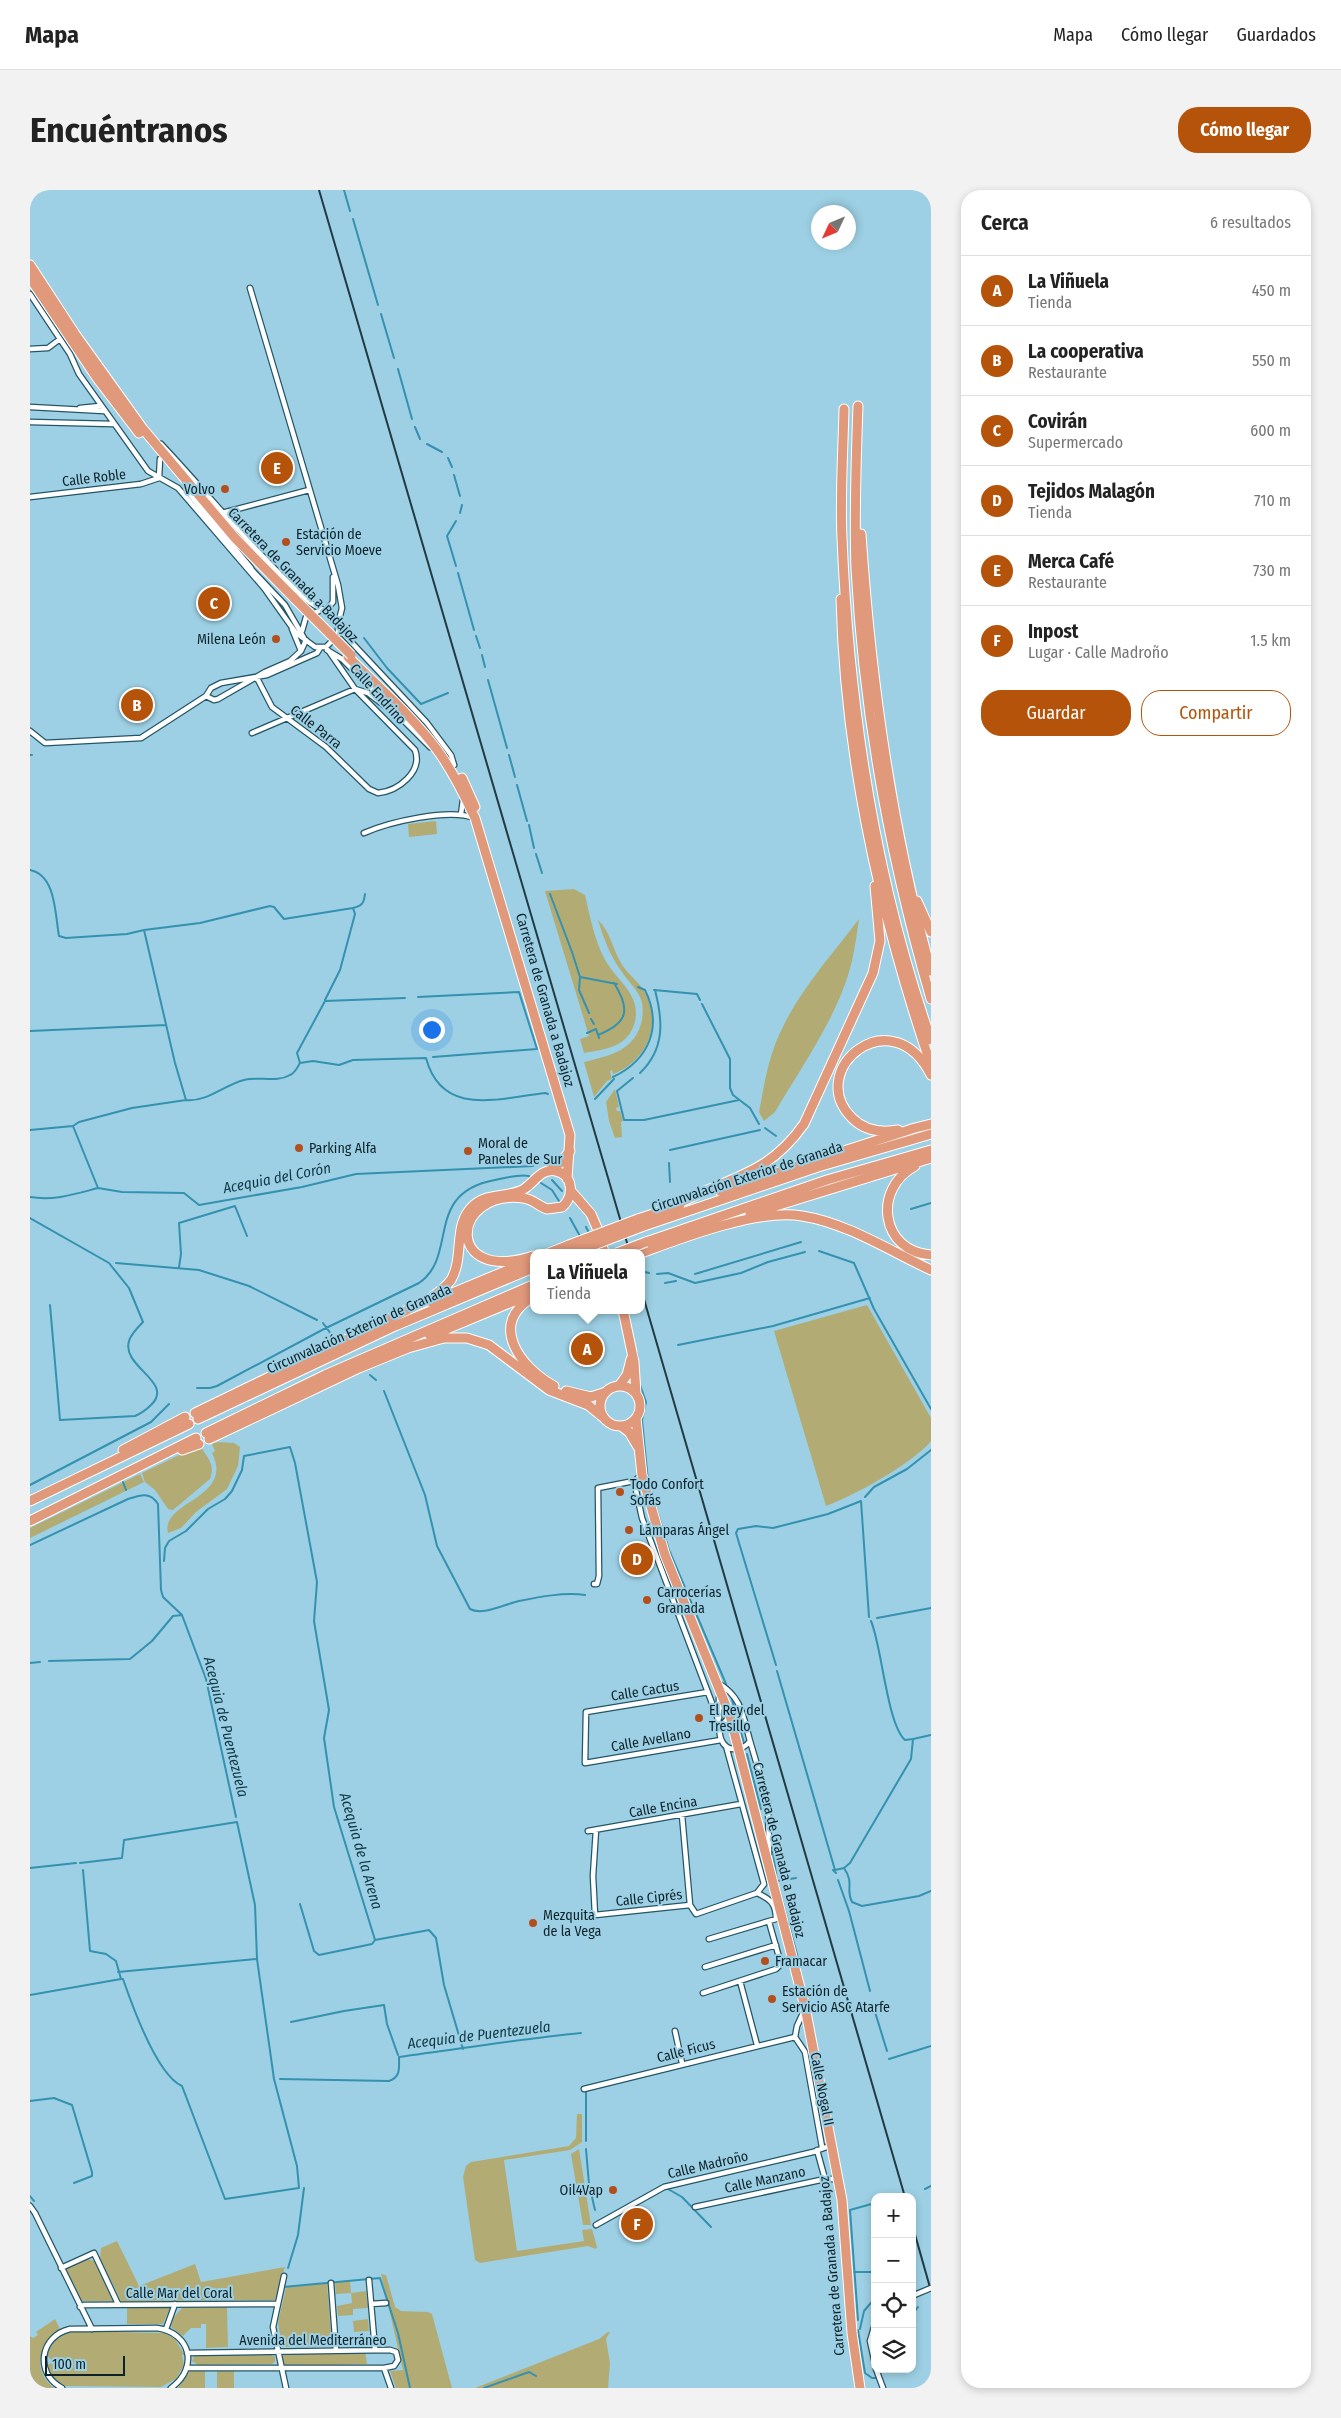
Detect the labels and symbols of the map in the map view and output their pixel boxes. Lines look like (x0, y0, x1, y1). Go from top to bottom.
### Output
north arrow (811, 205, 856, 250)
pin: E (261, 449, 293, 487)
street label: Calle Roble (61, 466, 127, 490)
place label: Volvo (184, 481, 215, 498)
marker: Volvo (219, 483, 231, 495)
street label: Carretera de Granada a Badajoz (224, 504, 362, 646)
place label: Estación de Servicio Moeve (296, 526, 382, 559)
marker: Estación de Servicio Moeve (280, 536, 292, 548)
pin: C (198, 584, 230, 622)
place label: Milena León (197, 631, 266, 648)
marker: Milena León (270, 633, 282, 645)
street label: Calle Endrino (346, 660, 410, 728)
pin: B (121, 686, 153, 724)
street label: Calle Parra (287, 702, 345, 753)
street label: Carretera de Granada a Badajoz (512, 911, 578, 1089)
your location (419, 1017, 445, 1043)
place label: Moral de Paneles de Sur (478, 1135, 563, 1168)
street label: Circunvalación Exterior de Granada (649, 1138, 845, 1216)
place label: Parking Alfa (309, 1140, 377, 1157)
marker: Parking Alfa (293, 1142, 305, 1154)
marker: Moral de Paneles de Sur (462, 1145, 474, 1157)
water label: Acequia del Corón (220, 1159, 333, 1197)
street label: Circunvalación Exterior de Granada (264, 1281, 454, 1377)
pin: A (571, 1330, 603, 1368)
place label: Todo Confort Sofás (630, 1476, 704, 1509)
marker: Todo Confort Sofás (614, 1486, 626, 1498)
place label: Lámparas Ángel (639, 1521, 729, 1539)
marker: Lámparas Ángel (623, 1524, 635, 1536)
pin: D (621, 1540, 653, 1578)
place label: Carrocerías Granada (657, 1584, 721, 1617)
marker: Carrocerías Granada (641, 1594, 653, 1606)
water label: Acequia de Puentezuela (200, 1654, 252, 1799)
street label: Calle Cactus (610, 1677, 680, 1705)
place label: El Rey del Tresillo (709, 1702, 765, 1735)
marker: El Rey del Tresillo (693, 1712, 705, 1724)
street label: Calle Avellano (610, 1725, 692, 1755)
street label: Carretera de Granada a Badajoz (749, 1761, 809, 1940)
water label: Acequia de la Arena (335, 1790, 386, 1912)
street label: Calle Encina (628, 1793, 698, 1821)
street label: Calle Ciprés (615, 1886, 683, 1910)
place label: Mezquita de la Vega (543, 1907, 601, 1940)
marker: Mezquita de la Vega (527, 1917, 539, 1929)
place label: Framacar (775, 1953, 827, 1970)
marker: Framacar (759, 1955, 771, 1967)
place label: Estación de Servicio ASC Atarfe (782, 1983, 890, 2016)
marker: Estación de Servicio ASC Atarfe (766, 1993, 778, 2005)
water label: Acequia de Puentezuela (405, 2017, 552, 2053)
street label: Calle Ficus (655, 2036, 717, 2066)
street label: Calle Nogal II (807, 2051, 837, 2127)
street label: Calle Madroño (666, 2147, 750, 2183)
street label: Calle Manzano (723, 2163, 807, 2197)
street label: Carretera de Granada a Badajoz (816, 2175, 848, 2356)
place label: Oil4Vap (560, 2182, 603, 2199)
marker: Oil4Vap (607, 2184, 619, 2196)
pin: F (621, 2205, 653, 2243)
street label: Calle Mar del Coral (126, 2285, 233, 2302)
street label: Avenida del Mediterráneo (239, 2332, 387, 2349)
scale bar (45, 2353, 125, 2376)

